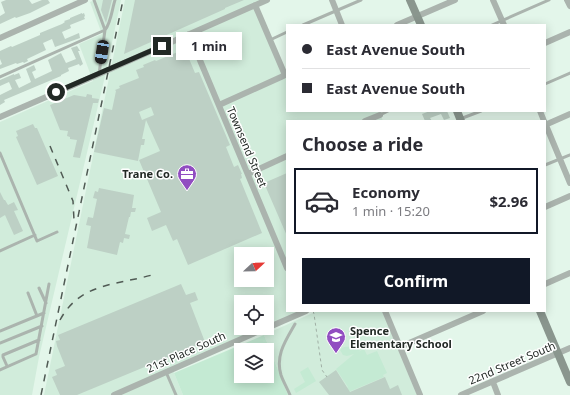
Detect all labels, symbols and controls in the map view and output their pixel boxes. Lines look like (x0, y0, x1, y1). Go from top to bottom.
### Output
callout: 1 min (176, 32, 242, 60)
route end (153, 37, 171, 55)
text: 1 min (191, 37, 227, 55)
car (94, 39, 110, 65)
text: East Avenue South (326, 39, 465, 59)
text: East Avenue South (326, 78, 465, 98)
route start (47, 83, 65, 101)
street label: Townsend Street (224, 104, 271, 189)
text: Choose a ride (302, 132, 423, 156)
office icon: Trane Co. (176, 163, 198, 191)
place label: Trane Co. (122, 166, 173, 181)
text: Economy (352, 182, 420, 202)
icon: car (304, 183, 340, 219)
text: $2.96 (489, 191, 528, 211)
text: 1 min · 15:20 (352, 202, 430, 220)
north arrow (234, 247, 274, 287)
map controls (234, 247, 274, 383)
button: Confirm (302, 258, 530, 304)
button: locate (234, 295, 274, 335)
place label: Spence Elementary School (350, 323, 452, 351)
school or university icon: Spence Elementary School (325, 326, 347, 354)
street label: 21st Place South (144, 327, 228, 376)
street label: 22nd Street South (466, 337, 557, 388)
button: layers (234, 343, 274, 383)

